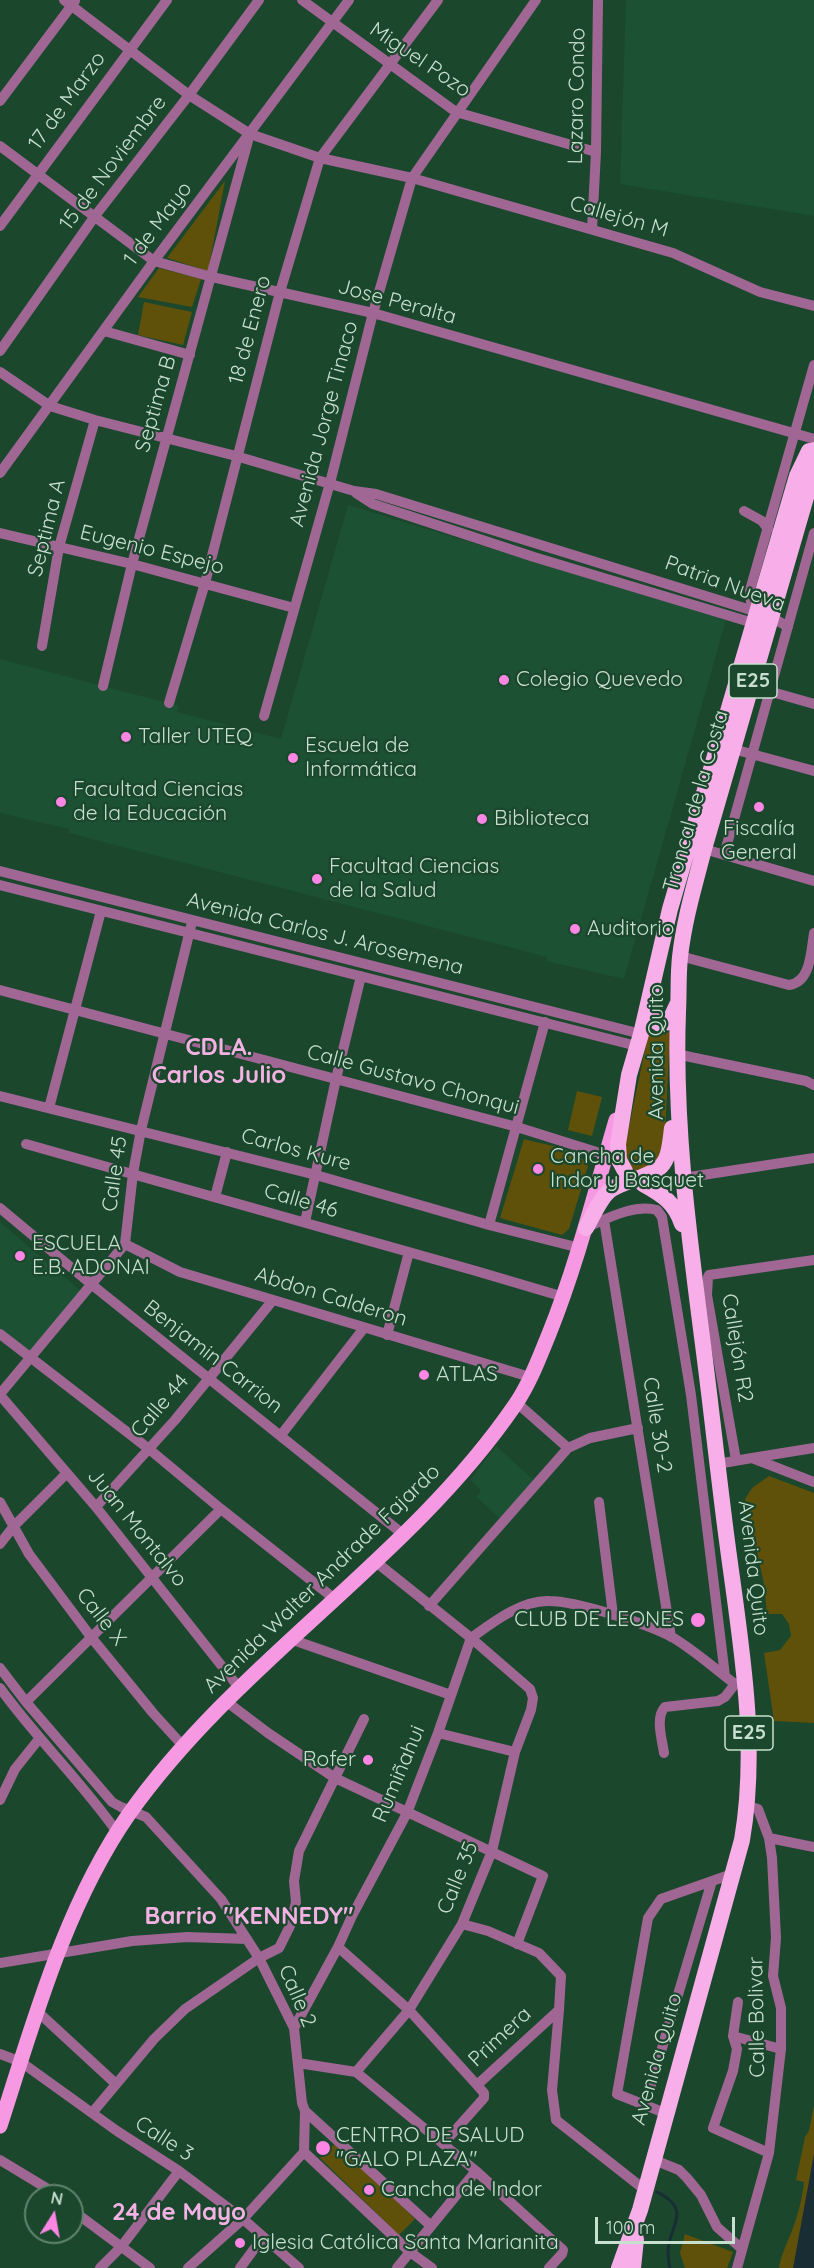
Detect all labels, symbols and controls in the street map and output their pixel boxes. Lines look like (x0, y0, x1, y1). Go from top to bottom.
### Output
street label: Miguel Pozo (365, 17, 475, 103)
street label: Lazaro Condo (563, 27, 591, 165)
street label: 17 de Marzo (23, 47, 111, 155)
street label: 15 de Noviembre (54, 91, 172, 235)
street label: 1 de Mayo (118, 177, 198, 271)
street label: Callejón M (567, 191, 671, 243)
street label: 18 de Enero (223, 273, 277, 387)
street label: Jose Peralta (335, 274, 459, 330)
street label: Avenida Jorge Tinaco (284, 318, 364, 530)
street label: Septima B (130, 353, 182, 455)
street label: Septima A (23, 477, 71, 579)
street label: Eugenio Espejo (77, 520, 227, 580)
street label: Patria Nueva (661, 551, 789, 617)
road number: E25 (729, 664, 777, 698)
place label: Colegio Quevedo (516, 667, 683, 693)
marker: Colegio Quevedo (497, 673, 511, 687)
street label: Troncal de la Costa (658, 707, 734, 895)
place label: Taller UTEQ (138, 724, 252, 750)
marker: Taller UTEQ (119, 730, 133, 744)
place label: Escuela de Informática (305, 733, 417, 783)
marker: Escuela de Informática (286, 751, 300, 765)
place label: Facultad Ciencias de la Educación (73, 777, 243, 827)
marker: Facultad Ciencias de la Educación (54, 795, 68, 809)
marker: Fiscalía General (752, 800, 766, 814)
place label: Biblioteca (494, 806, 589, 832)
marker: Biblioteca (475, 812, 489, 826)
place label: Fiscalía General (721, 816, 797, 866)
place label: Facultad Ciencias de la Salud (329, 854, 499, 904)
marker: Facultad Ciencias de la Salud (310, 872, 324, 886)
street label: Avenida Carlos J. Arosemena (184, 887, 466, 981)
place label: Auditorio (587, 916, 675, 942)
marker: Auditorio (568, 922, 582, 936)
street label: Avenida Quito (644, 984, 670, 1120)
district label: CDLA. Carlos Julio (152, 1034, 286, 1090)
street label: Calle Gustavo Chonqui (304, 1040, 522, 1120)
street label: Carlos Kure (238, 1123, 354, 1177)
street label: Calle 45 (97, 1135, 133, 1213)
place label: Cancha de Indor y Basquet (550, 1144, 704, 1194)
marker: Cancha de Indor y Basquet (531, 1162, 545, 1176)
street label: Calle 46 (261, 1178, 341, 1224)
place label: ESCUELA E.B. ADONAI (32, 1231, 150, 1281)
marker: ESCUELA E.B. ADONAI (13, 1249, 27, 1263)
street label: Abdon Calderon (252, 1262, 410, 1332)
street label: Callejón R2 (716, 1292, 758, 1404)
street label: Benjamin Carrion (138, 1295, 288, 1419)
place label: ATLAS (436, 1362, 498, 1388)
marker: ATLAS (417, 1368, 431, 1382)
street label: Calle 44 (126, 1369, 194, 1443)
street label: Calle 30-2 (637, 1375, 677, 1475)
street label: Avenida Walter Andrade Fajardo (199, 1459, 445, 1699)
street label: Juan Montalvo (82, 1464, 192, 1592)
street label: Avenida Quito (732, 1499, 774, 1637)
street label: Calle X (71, 1583, 131, 1651)
place label: CLUB DE LEONES (514, 1607, 684, 1633)
marker: CLUB DE LEONES (689, 1611, 707, 1629)
road number: E25 (725, 1716, 773, 1750)
street label: Rumiñahui (367, 1722, 431, 1826)
place label: Rofer (303, 1747, 356, 1773)
marker: Rofer (361, 1753, 375, 1767)
street label: Calle 35 (432, 1838, 484, 1918)
district label: Barrio "KENNEDY" (145, 1903, 353, 1931)
street label: Calle Bolivar (743, 1956, 771, 2078)
street label: Calle 2 (273, 1961, 321, 2031)
street label: Avenida Quito (626, 1990, 688, 2128)
street label: Primera (463, 2002, 537, 2072)
street label: Calle 3 (130, 2111, 198, 2167)
place label: CENTRO DE SALUD "GALO PLAZA" (336, 2123, 524, 2173)
marker: CENTRO DE SALUD "GALO PLAZA" (314, 2139, 332, 2157)
place label: Cancha de Indor (381, 2177, 542, 2203)
marker: Cancha de Indor (362, 2183, 376, 2197)
north arrow (24, 2184, 84, 2244)
text: N (49, 2187, 65, 2209)
district label: 24 de Mayo (112, 2199, 246, 2227)
scale bar (598, 2205, 738, 2243)
text: 100 m (606, 2216, 655, 2239)
place label: Iglesia Católica Santa Marianita (252, 2230, 559, 2256)
marker: Iglesia Católica Santa Marianita (233, 2236, 247, 2250)

